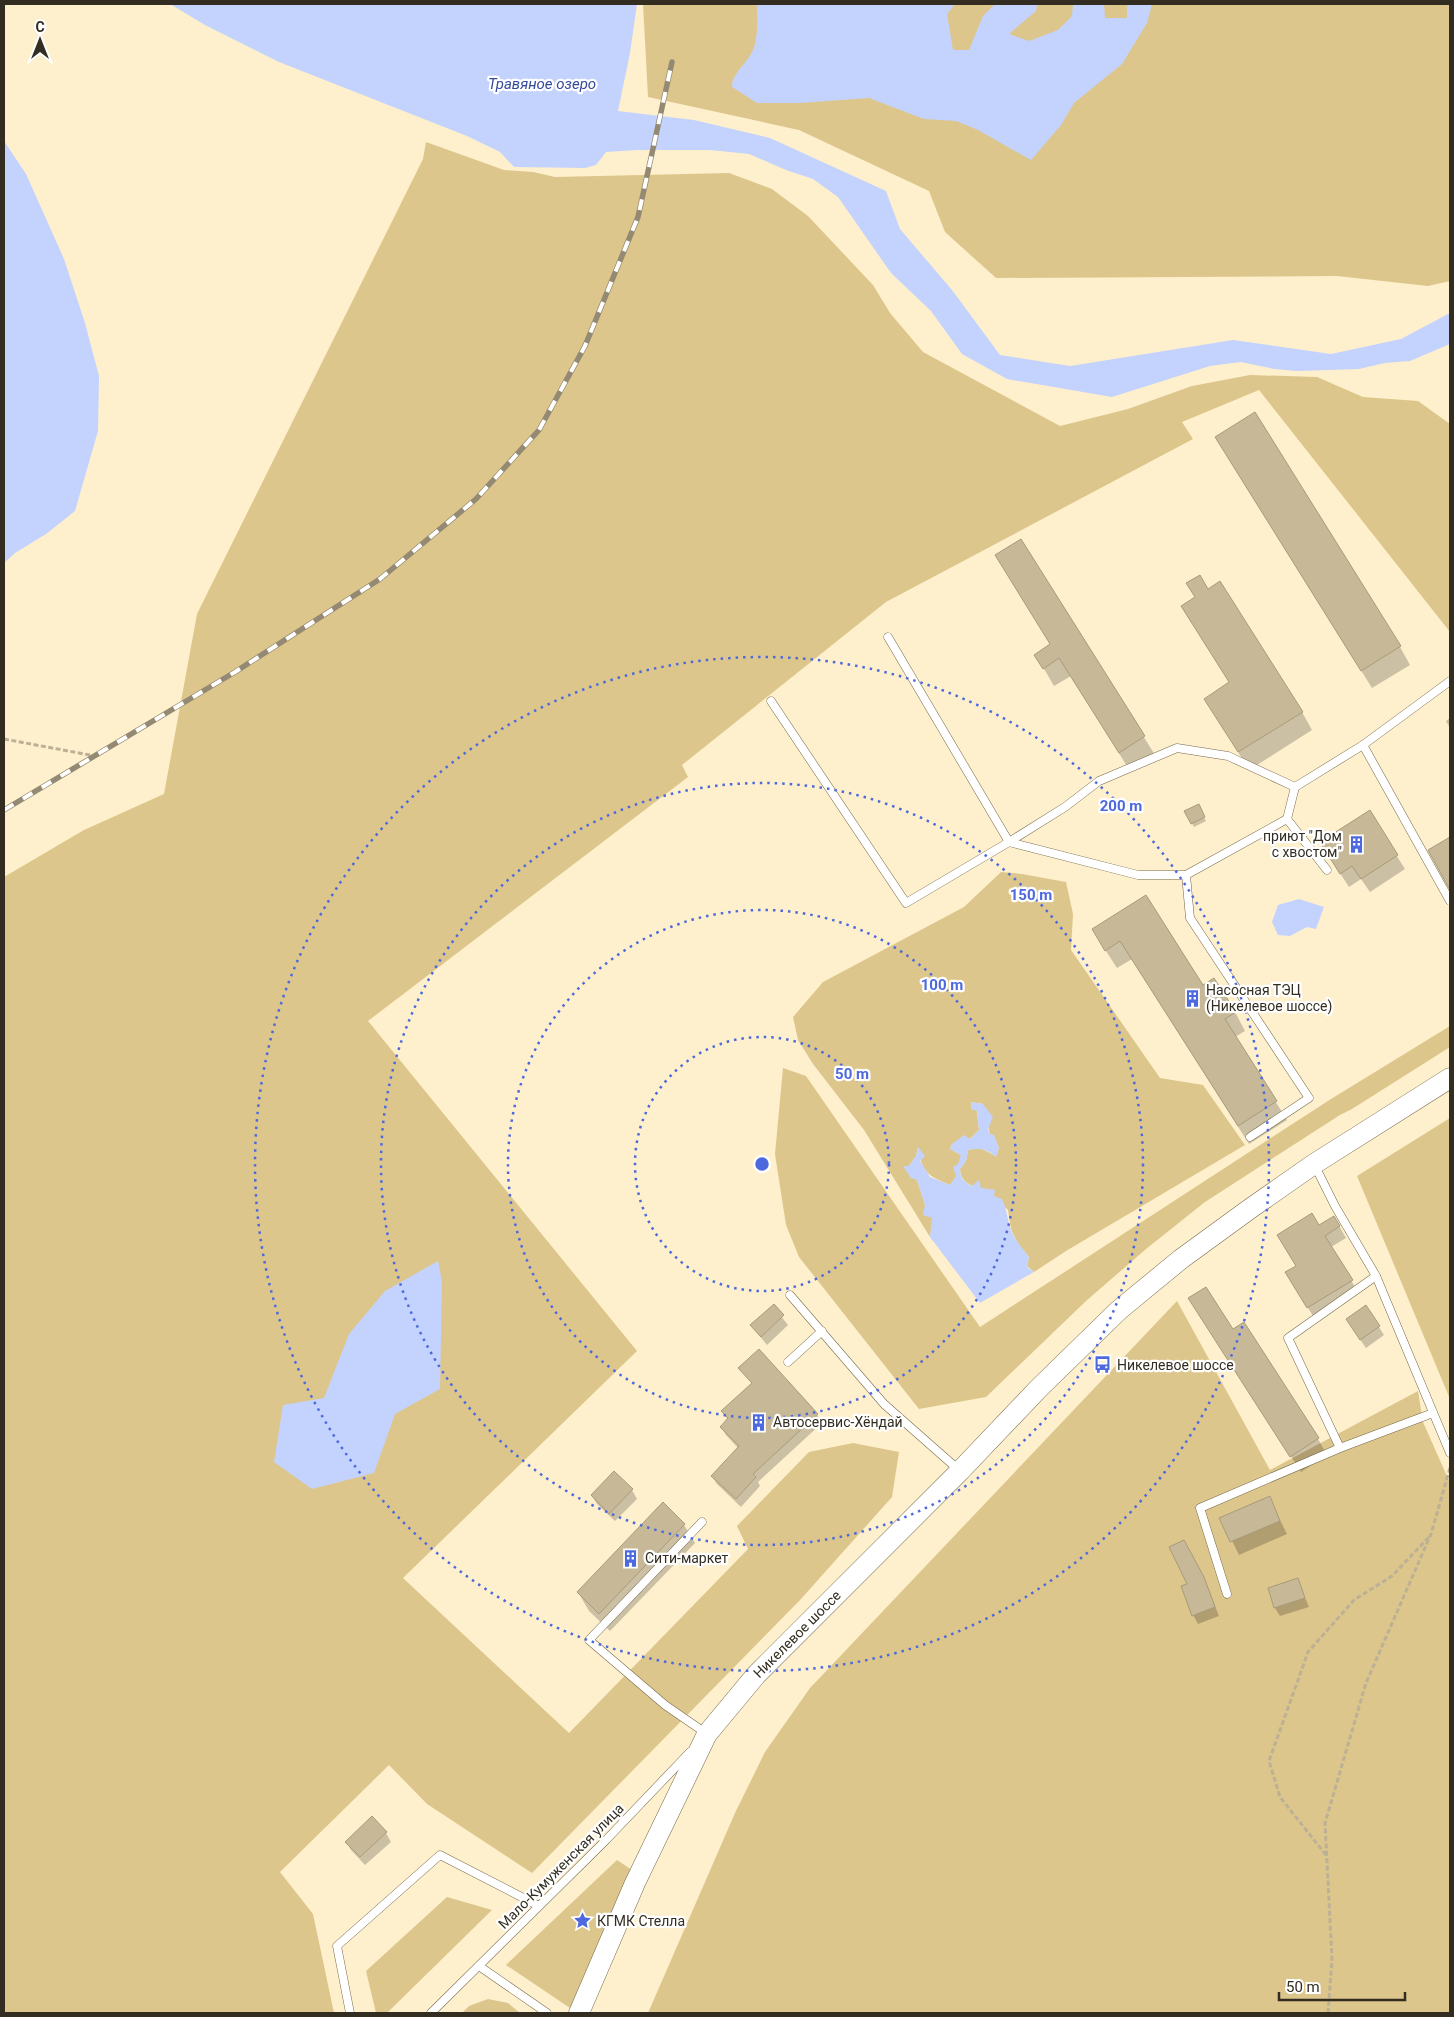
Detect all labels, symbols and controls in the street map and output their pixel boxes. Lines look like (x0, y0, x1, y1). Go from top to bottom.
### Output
north arrow (15, 15, 65, 65)
text: С (35, 19, 45, 35)
water label: Травяное озеро (488, 75, 596, 93)
text: 200 m (1100, 797, 1142, 815)
place label: приют "Дом с хвостом" (1263, 828, 1342, 860)
building icon: приют "Дом с хвостом" (1346, 834, 1366, 854)
text: 150 m (1010, 886, 1052, 904)
text: 100 m (921, 976, 963, 994)
place label: Насосная ТЭЦ (Никелевое шоссе) (1206, 982, 1332, 1015)
building icon: Насосная ТЭЦ (Никелевое шоссе) (1182, 988, 1202, 1008)
text: 50 m (835, 1065, 869, 1083)
centre of rings (753, 1155, 771, 1173)
bus stop icon: Никелевое шоссе (1093, 1355, 1113, 1375)
place label: Никелевое шоссе (1117, 1357, 1234, 1373)
building icon: Автосервис-Хёндай (749, 1412, 769, 1432)
place label: Автосервис-Хёндай (773, 1414, 903, 1430)
building icon: Сити-маркет (621, 1548, 641, 1568)
place label: Сити-маркет (645, 1550, 729, 1566)
street label: Никелевое шоссе (750, 1587, 844, 1681)
street label: Мало-Кумуженская улица (495, 1800, 627, 1932)
place icon: КГМК Стелла (573, 1911, 593, 1931)
place label: КГМК Стелла (597, 1913, 685, 1929)
scale bar (1279, 1970, 1405, 2002)
text: 50 m (1286, 1978, 1320, 1996)

